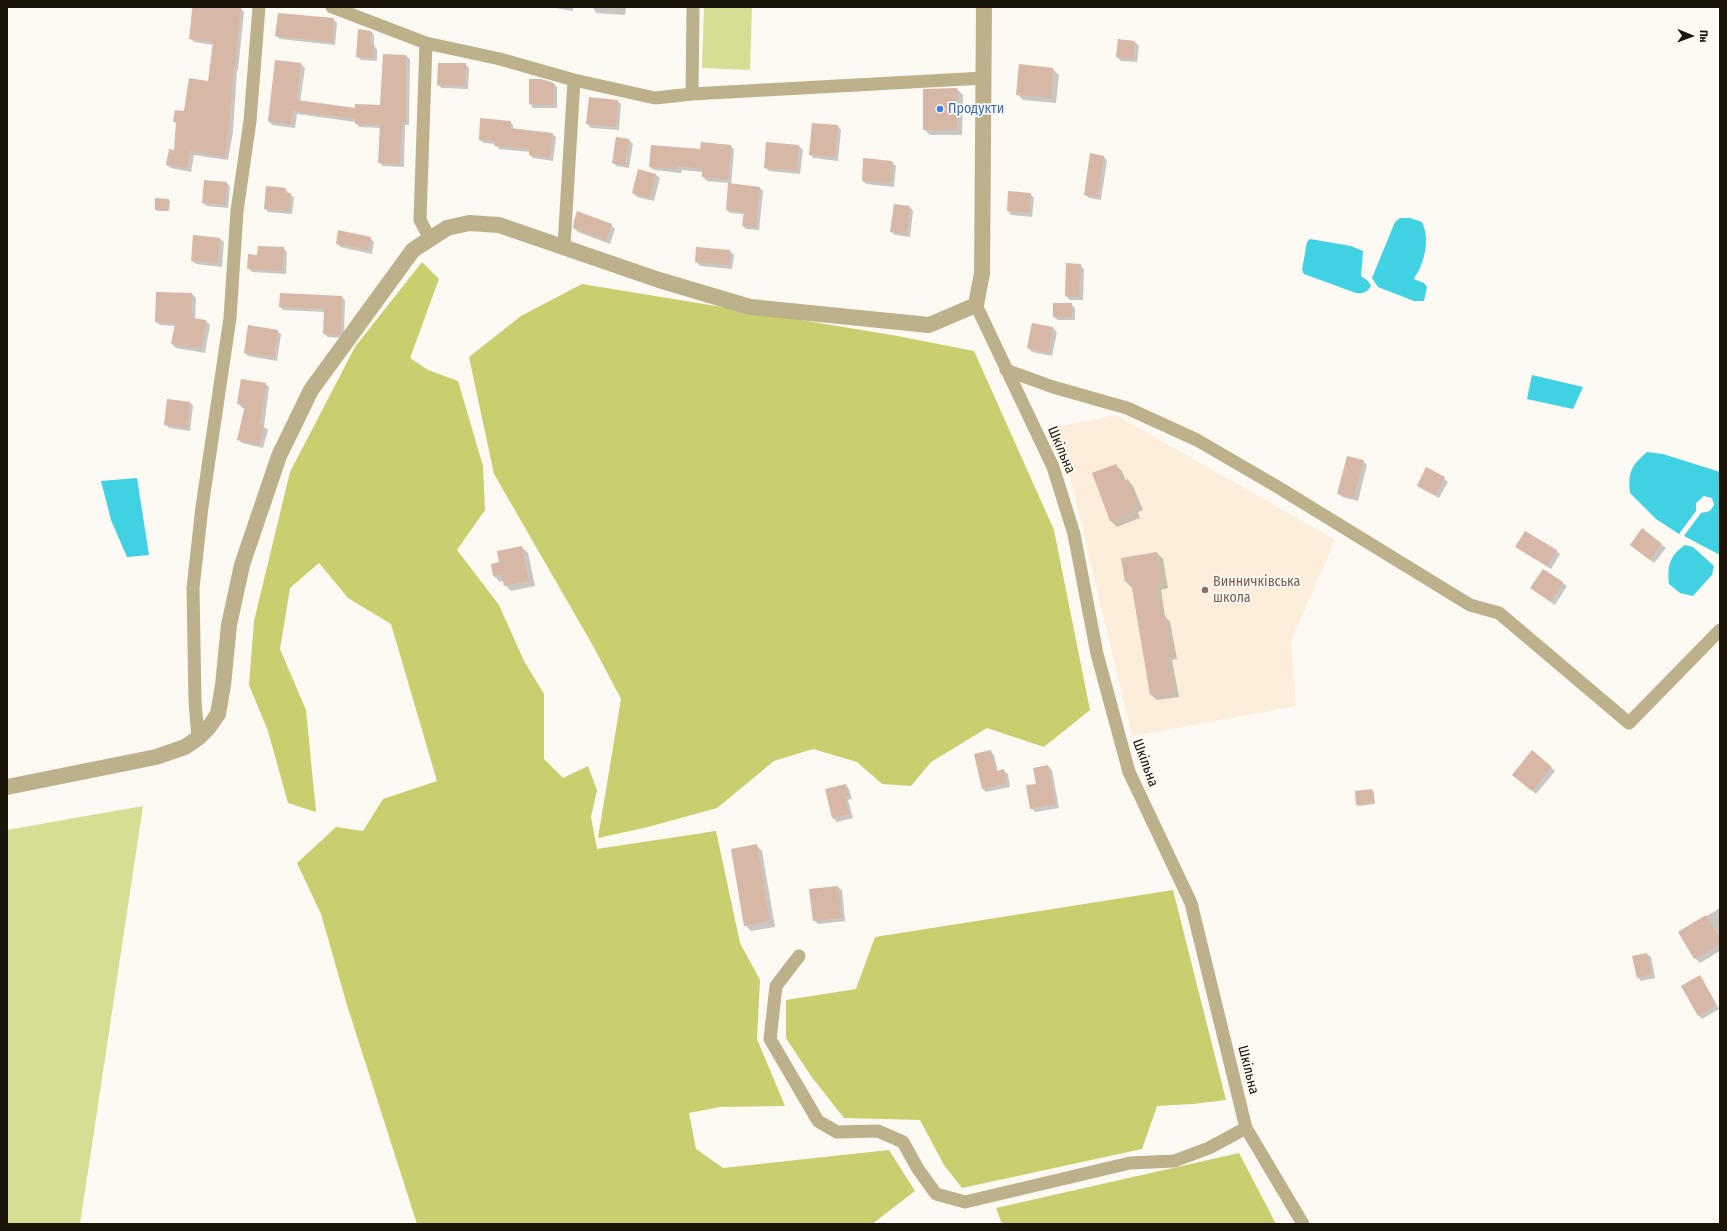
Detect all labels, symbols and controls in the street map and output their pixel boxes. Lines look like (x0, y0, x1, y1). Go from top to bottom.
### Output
north arrow (1671, 16, 1711, 56)
text: Пн (1697, 30, 1710, 43)
place label: Продукти (948, 101, 1004, 117)
marker: Продукти (935, 104, 945, 114)
street label: Шкільна (1044, 424, 1078, 476)
place label: Винничківська школа (1213, 574, 1300, 606)
marker: Винничківська школа (1200, 585, 1210, 595)
street label: Шкільна (1129, 737, 1161, 789)
street label: Шкільна (1234, 1044, 1262, 1096)

